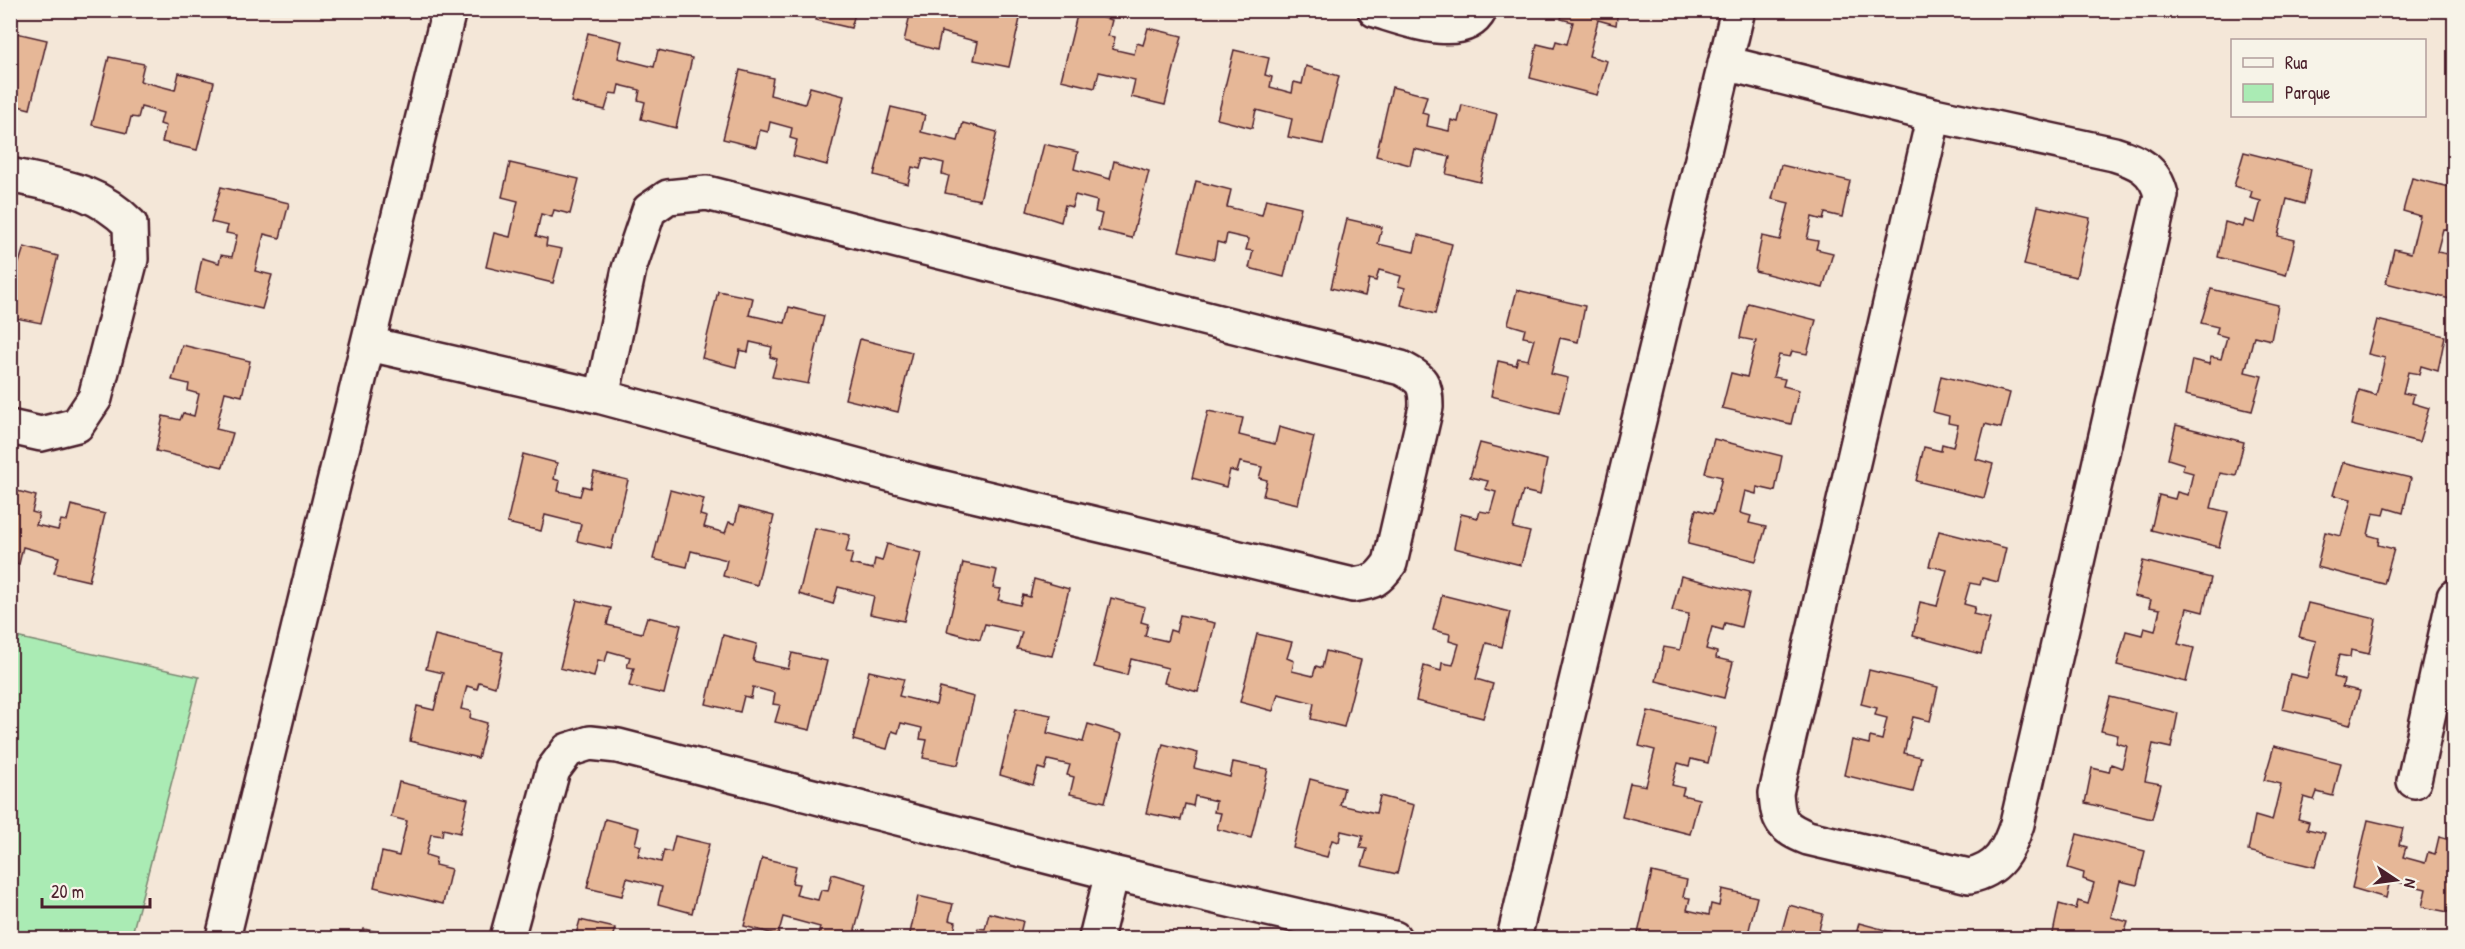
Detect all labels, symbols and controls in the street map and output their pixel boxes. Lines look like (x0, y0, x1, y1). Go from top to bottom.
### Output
legend (2231, 39, 2426, 117)
text: Rua (2285, 50, 2307, 75)
text: Parque (2285, 80, 2330, 105)
north arrow (2366, 850, 2426, 910)
scale bar (42, 871, 150, 909)
text: N (2399, 877, 2422, 890)
text: 20 m (51, 879, 84, 904)

